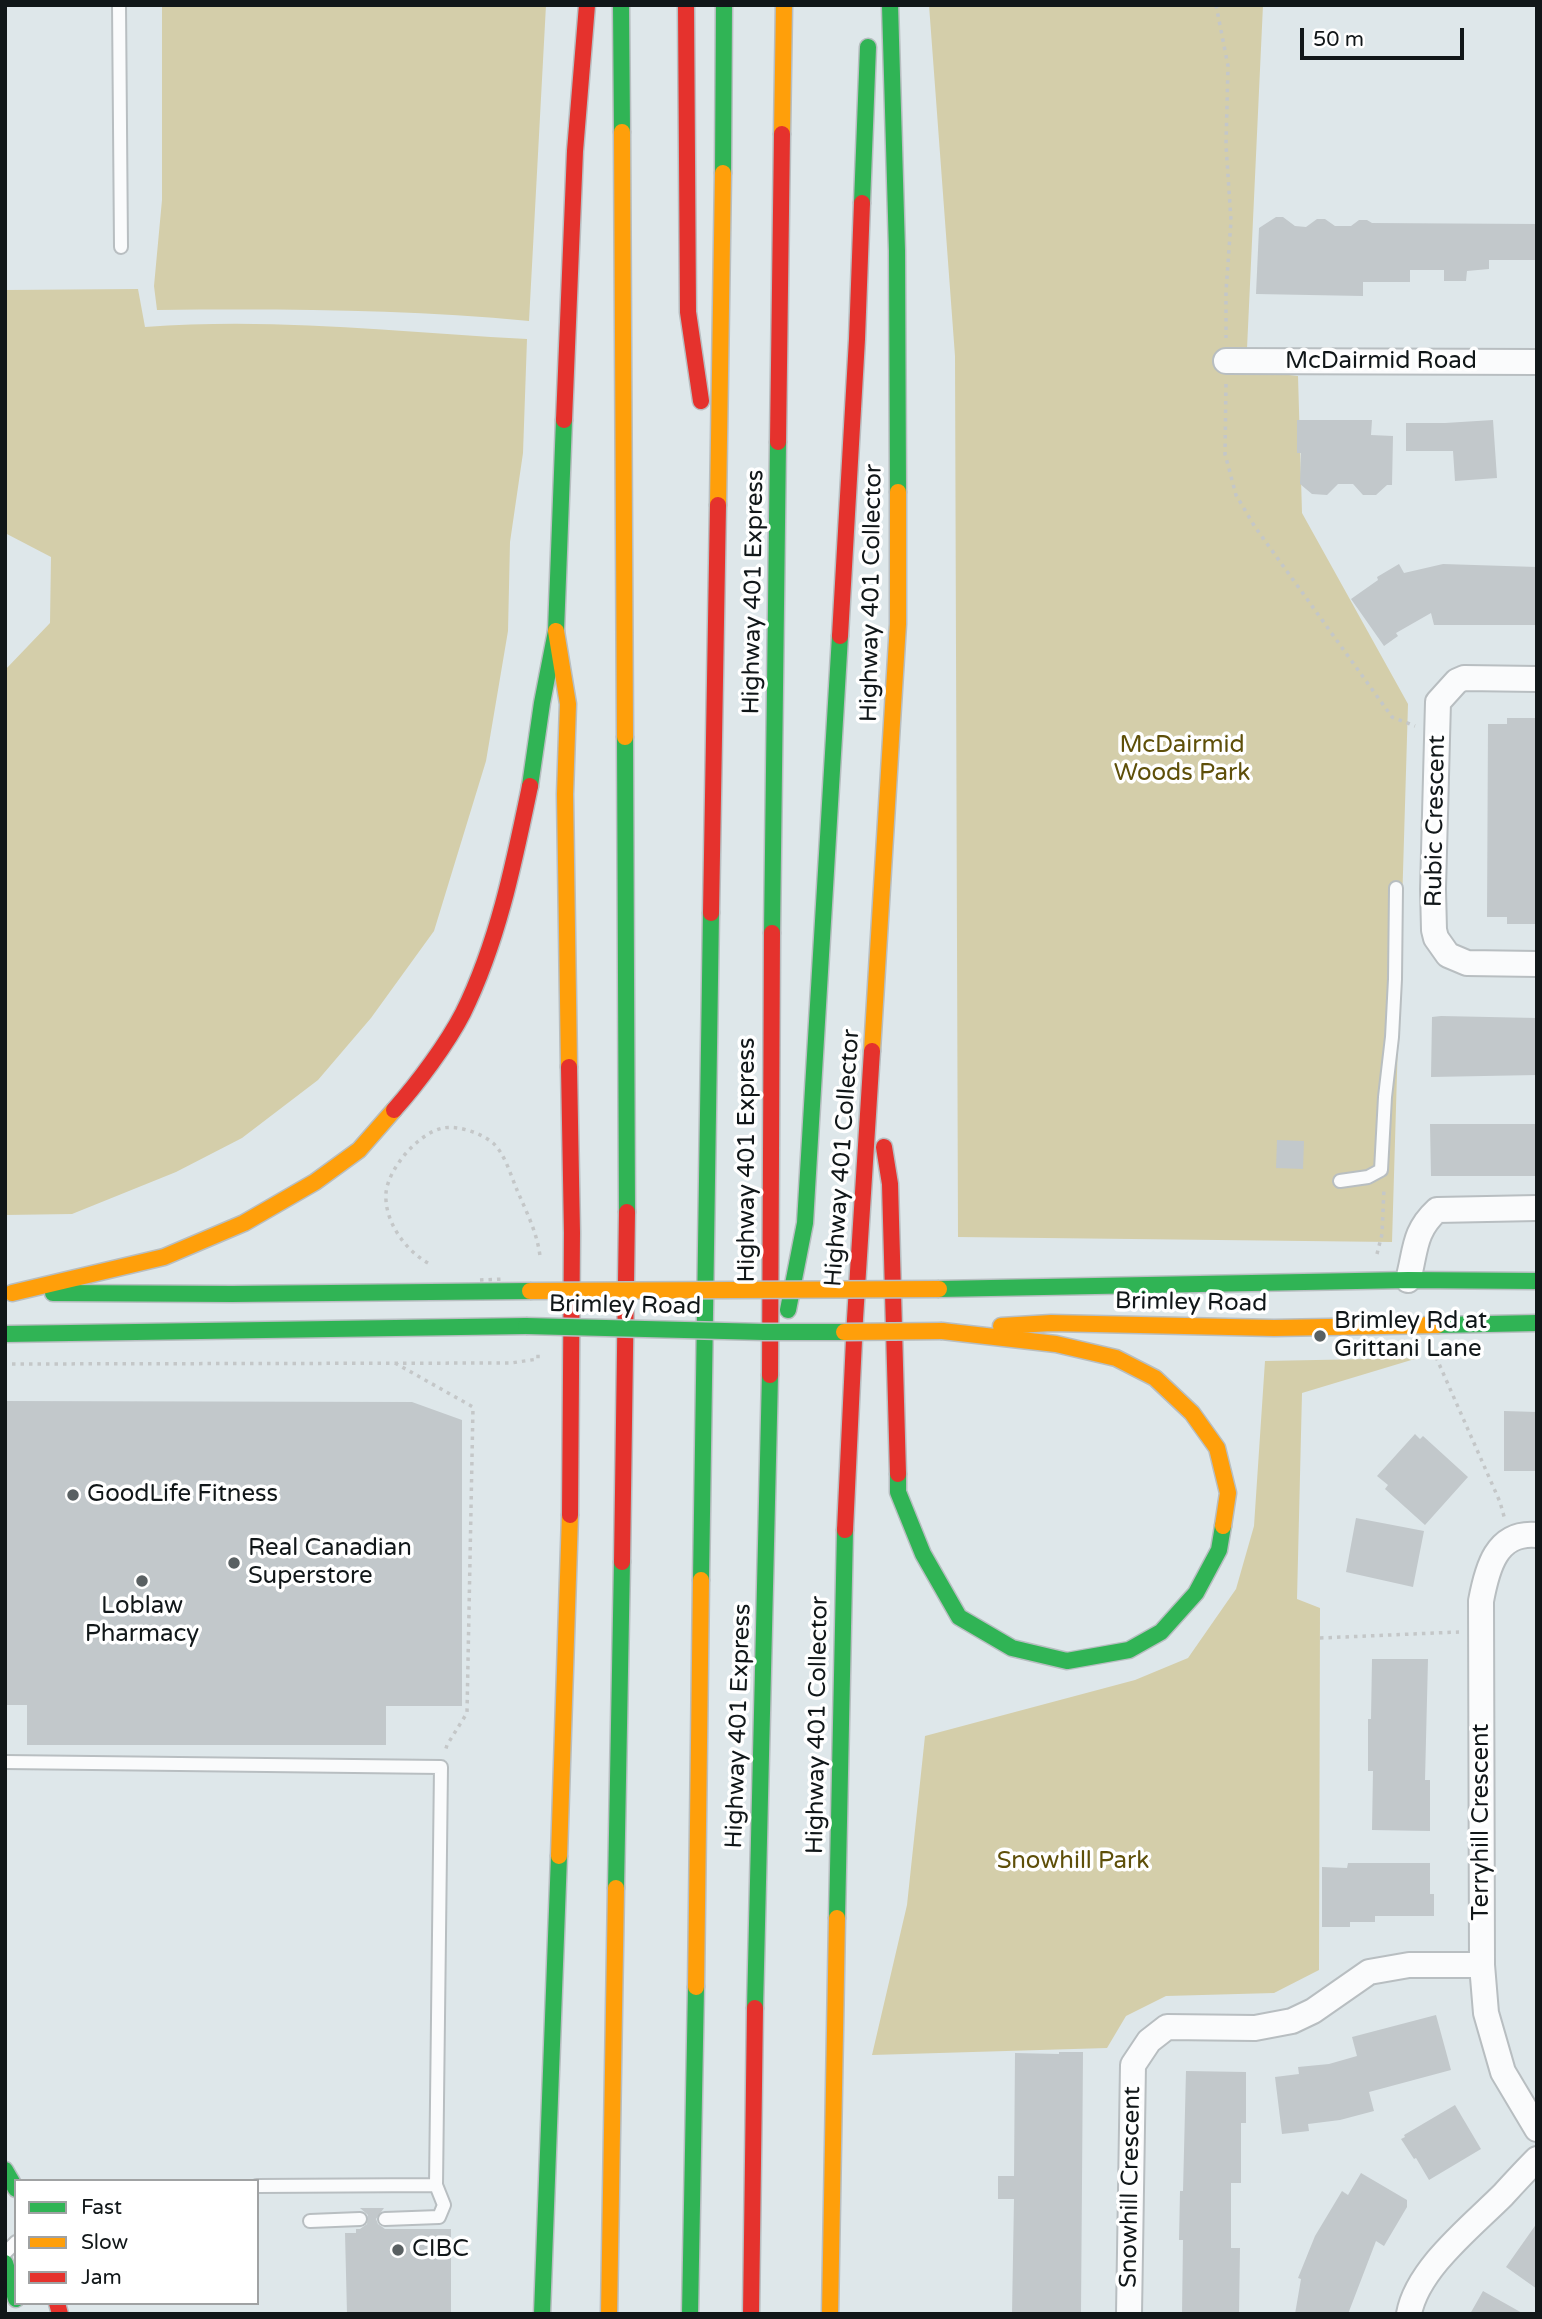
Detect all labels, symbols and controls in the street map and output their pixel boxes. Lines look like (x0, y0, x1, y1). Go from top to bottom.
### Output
scale bar (1304, 14, 1468, 58)
text: 50 m (1313, 27, 1364, 52)
street label: McDairmid Road (1285, 348, 1477, 376)
street label: Highway 401 Collector (855, 464, 889, 722)
street label: Highway 401 Express (737, 469, 771, 715)
park label: McDairmid Woods Park (1114, 732, 1250, 788)
street label: Rubic Crescent (1420, 735, 1452, 907)
street label: Highway 401 Collector (820, 1028, 866, 1288)
street label: Highway 401 Express (734, 1037, 762, 1283)
street label: Brimley Road (1114, 1287, 1268, 1319)
street label: Brimley Road (548, 1290, 702, 1322)
place label: Brimley Rd at Grittani Lane (1334, 1308, 1487, 1364)
marker: Brimley Rd at Grittani Lane (1312, 1328, 1328, 1344)
place label: GoodLife Fitness (87, 1481, 278, 1509)
marker: GoodLife Fitness (65, 1487, 81, 1503)
place label: Real Canadian Superstore (248, 1535, 412, 1591)
marker: Real Canadian Superstore (226, 1555, 242, 1571)
marker: Loblaw Pharmacy (134, 1573, 150, 1589)
place label: Loblaw Pharmacy (85, 1593, 199, 1649)
street label: Highway 401 Collector (801, 1596, 835, 1854)
street label: Highway 401 Express (720, 1603, 758, 1849)
street label: Terryhill Crescent (1468, 1724, 1496, 1920)
park label: Snowhill Park (997, 1848, 1149, 1876)
street label: Snowhill Crescent (1115, 2086, 1147, 2288)
legend (14, 2179, 259, 2305)
text: Fast (81, 2195, 122, 2220)
text: Slow (81, 2230, 128, 2255)
place label: CIBC (412, 2236, 469, 2264)
marker: CIBC (390, 2242, 406, 2258)
text: Jam (81, 2265, 122, 2290)

